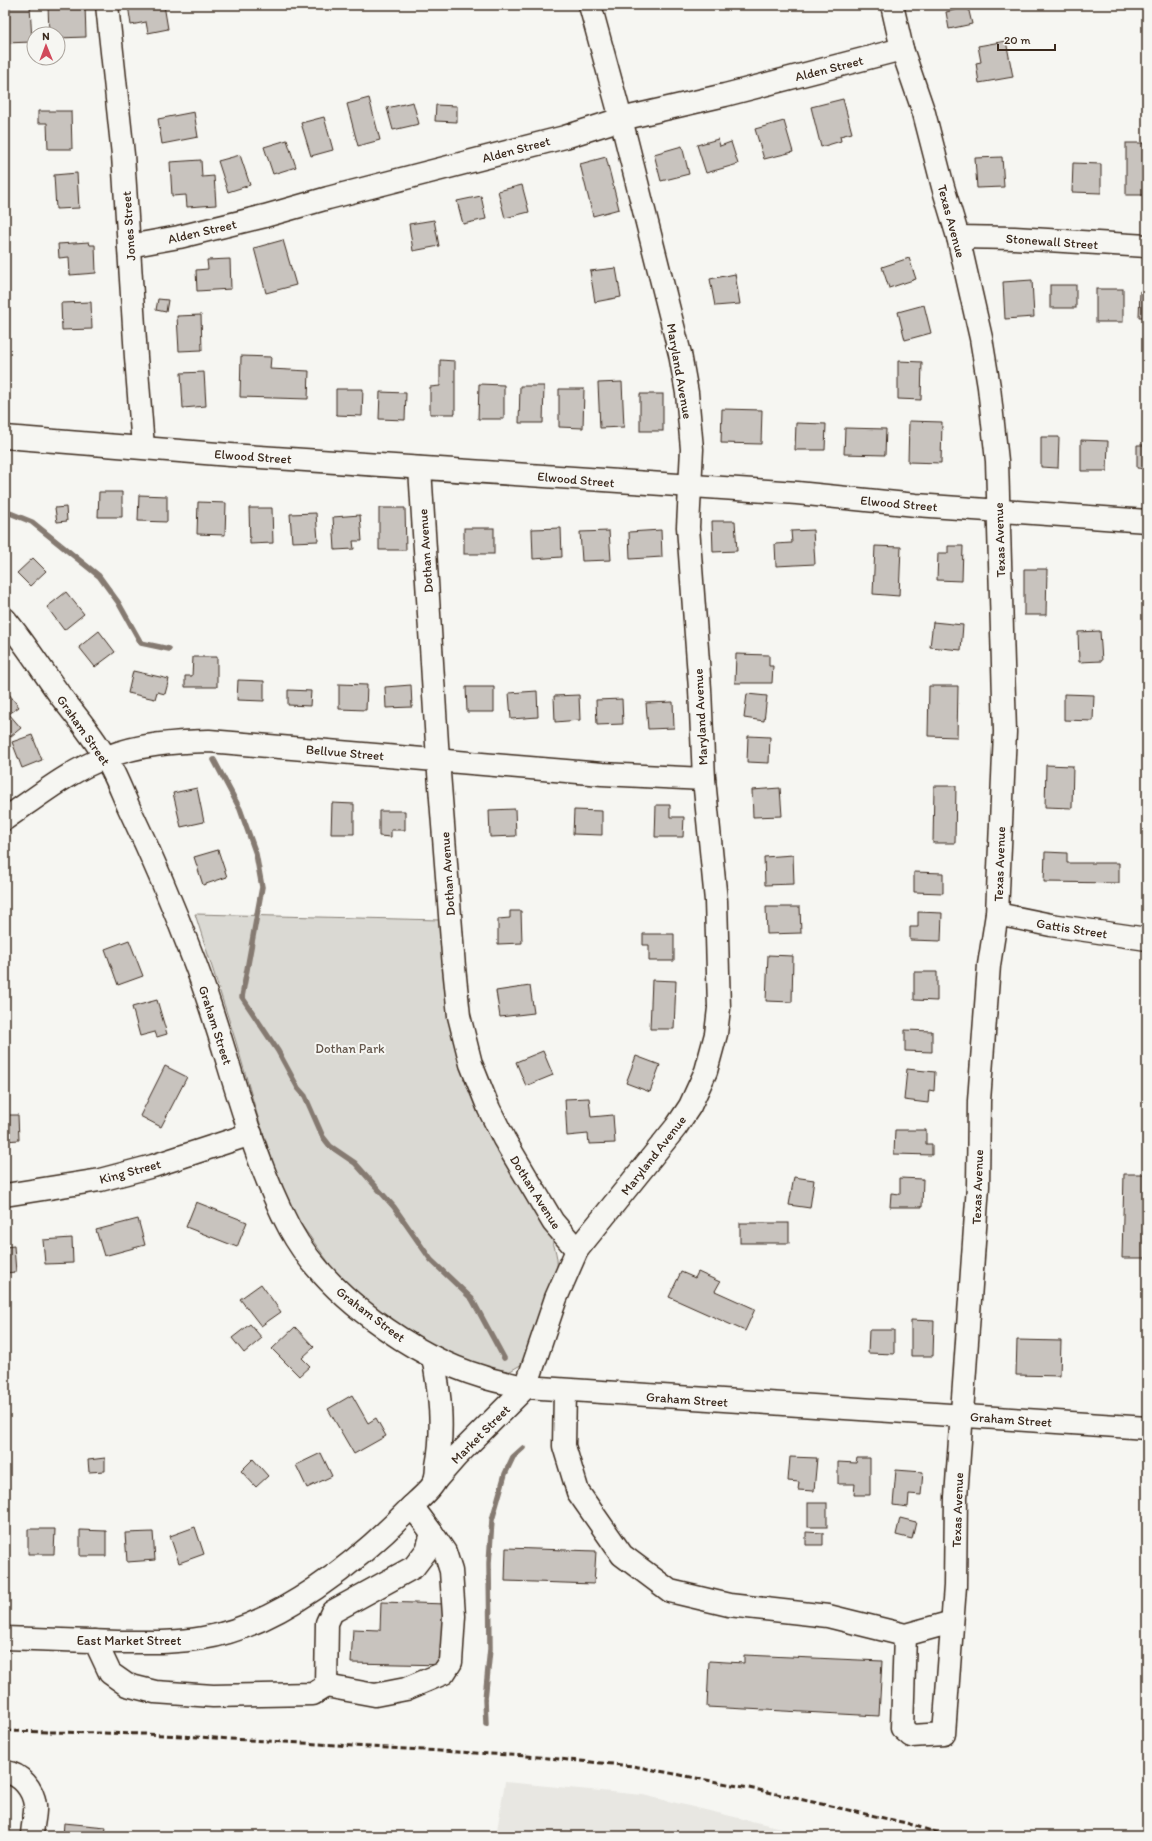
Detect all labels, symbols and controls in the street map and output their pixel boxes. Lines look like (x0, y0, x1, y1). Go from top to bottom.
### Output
north arrow (26, 26, 66, 66)
scale bar (998, 26, 1055, 52)
text: N (42, 30, 50, 43)
text: 20 m (1004, 33, 1031, 47)
street label: Alden Street (793, 53, 865, 84)
street label: Alden Street (480, 133, 552, 166)
street label: Texas Avenue (935, 183, 968, 259)
street label: Jones Street (119, 191, 138, 261)
street label: Alden Street (166, 216, 238, 247)
street label: Stonewall Street (1005, 231, 1099, 252)
street label: Maryland Avenue (664, 322, 695, 420)
street label: Elwood Street (214, 446, 292, 467)
street label: Elwood Street (537, 469, 615, 490)
street label: Elwood Street (860, 493, 938, 514)
street label: Texas Avenue (991, 502, 1008, 578)
street label: Dothan Avenue (415, 508, 436, 593)
street label: Maryland Avenue (690, 668, 711, 766)
street label: Graham Street (54, 692, 113, 768)
street label: Bellvue Street (305, 742, 385, 763)
street label: Texas Avenue (991, 826, 1008, 902)
street label: Dothan Avenue (437, 831, 458, 916)
street label: Gattis Street (1035, 915, 1109, 942)
street label: Graham Street (196, 984, 235, 1067)
park label: Dothan Park (315, 1041, 385, 1056)
street label: Maryland Avenue (618, 1113, 689, 1198)
street label: Texas Avenue (969, 1149, 986, 1225)
street label: Dothan Avenue (507, 1153, 564, 1232)
street label: King Street (98, 1156, 163, 1187)
street label: Graham Street (333, 1284, 408, 1345)
street label: Graham Street (645, 1389, 729, 1410)
street label: Market Street (448, 1402, 513, 1467)
street label: Graham Street (969, 1409, 1053, 1430)
street label: Texas Avenue (949, 1472, 966, 1548)
street label: East Market Street (77, 1633, 181, 1648)

